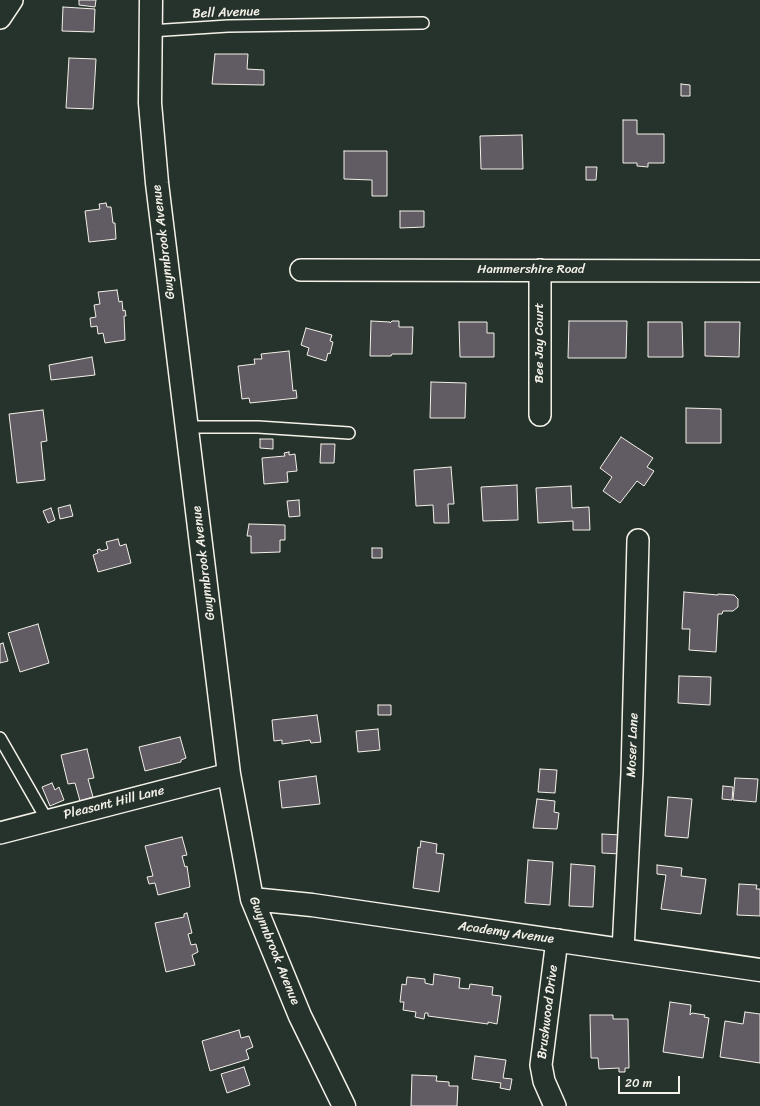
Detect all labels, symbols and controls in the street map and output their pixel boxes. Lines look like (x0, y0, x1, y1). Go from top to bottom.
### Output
street label: Bell Avenue (192, 4, 260, 22)
street label: Gwynnbrook Avenue (149, 184, 179, 300)
street label: Hammershire Road (477, 262, 585, 278)
street label: Bee Jay Court (532, 303, 548, 383)
street label: Gwynnbrook Avenue (189, 505, 219, 621)
street label: Moser Lane (624, 712, 642, 778)
street label: Pleasant Hill Lane (62, 783, 166, 823)
street label: Gwynnbrook Avenue (245, 895, 303, 1007)
street label: Academy Avenue (457, 919, 555, 947)
street label: Brushwood Drive (534, 964, 562, 1060)
scale bar (620, 1068, 682, 1094)
text: 20 m (625, 1072, 652, 1094)

